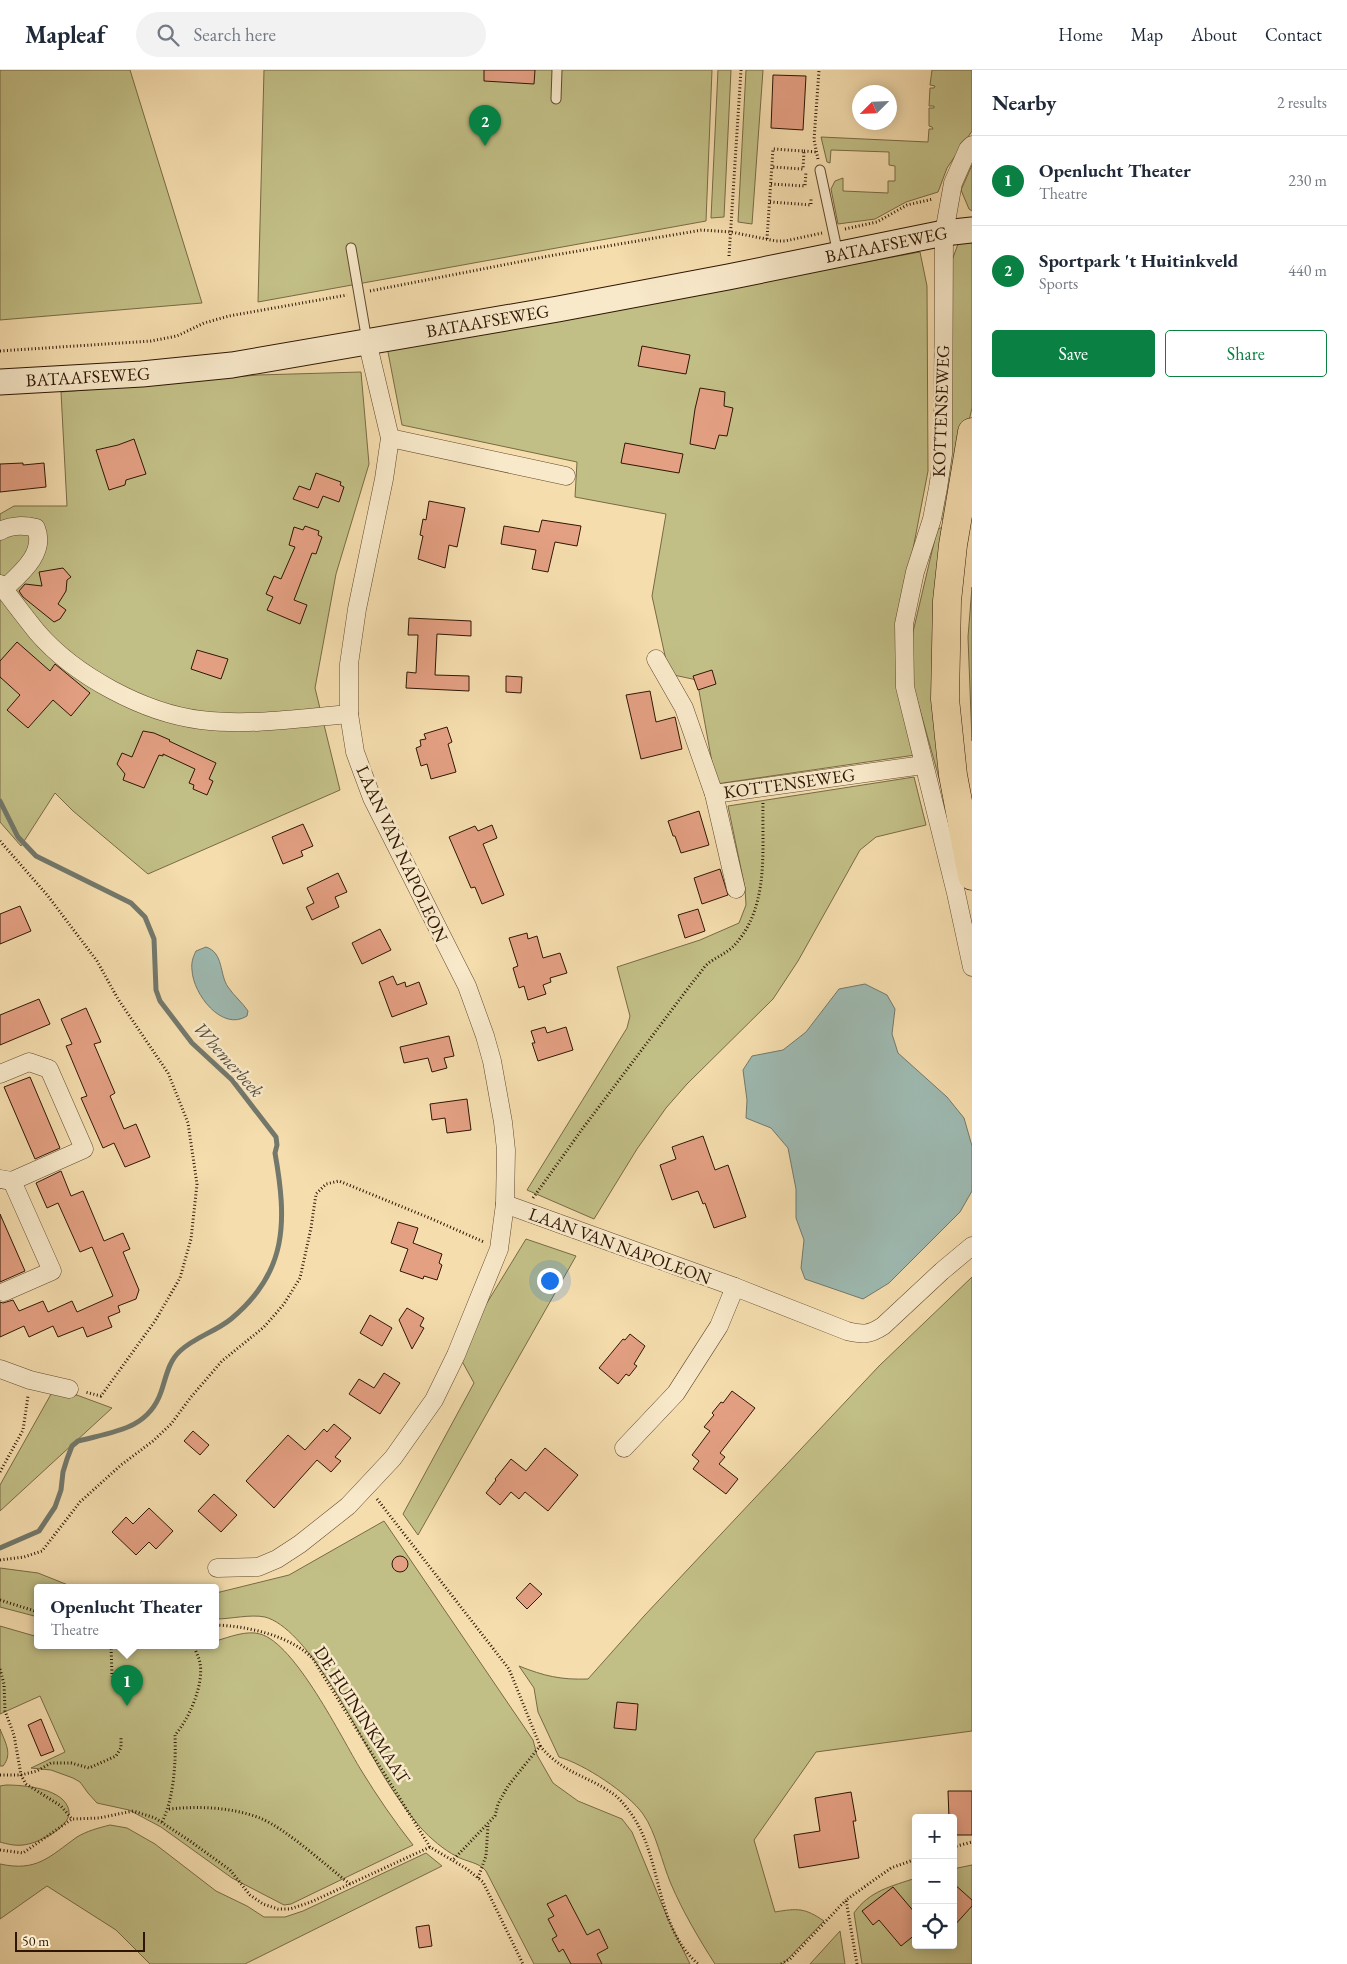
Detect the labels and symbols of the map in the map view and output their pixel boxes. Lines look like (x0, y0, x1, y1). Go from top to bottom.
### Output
north arrow (852, 85, 897, 130)
pin: 2 (469, 105, 501, 146)
street label: BATAAFSEWEG (823, 221, 949, 268)
street label: BATAAFSEWEG (424, 299, 551, 342)
street label: KOTTENSEWEG (927, 344, 954, 478)
street label: BATAAFSEWEG (25, 361, 151, 392)
street label: LAAN VAN NAPOLEON (351, 762, 454, 946)
street label: KOTTENSEWEG (722, 763, 856, 804)
water label: Whemerbeek (188, 1016, 270, 1103)
street label: LAAN VAN NAPOLEON (526, 1202, 715, 1289)
your location (537, 1268, 563, 1294)
street label: DE HUININKMAAT (309, 1642, 416, 1789)
pin: 1 (111, 1665, 143, 1706)
scale bar (15, 1929, 145, 1952)

